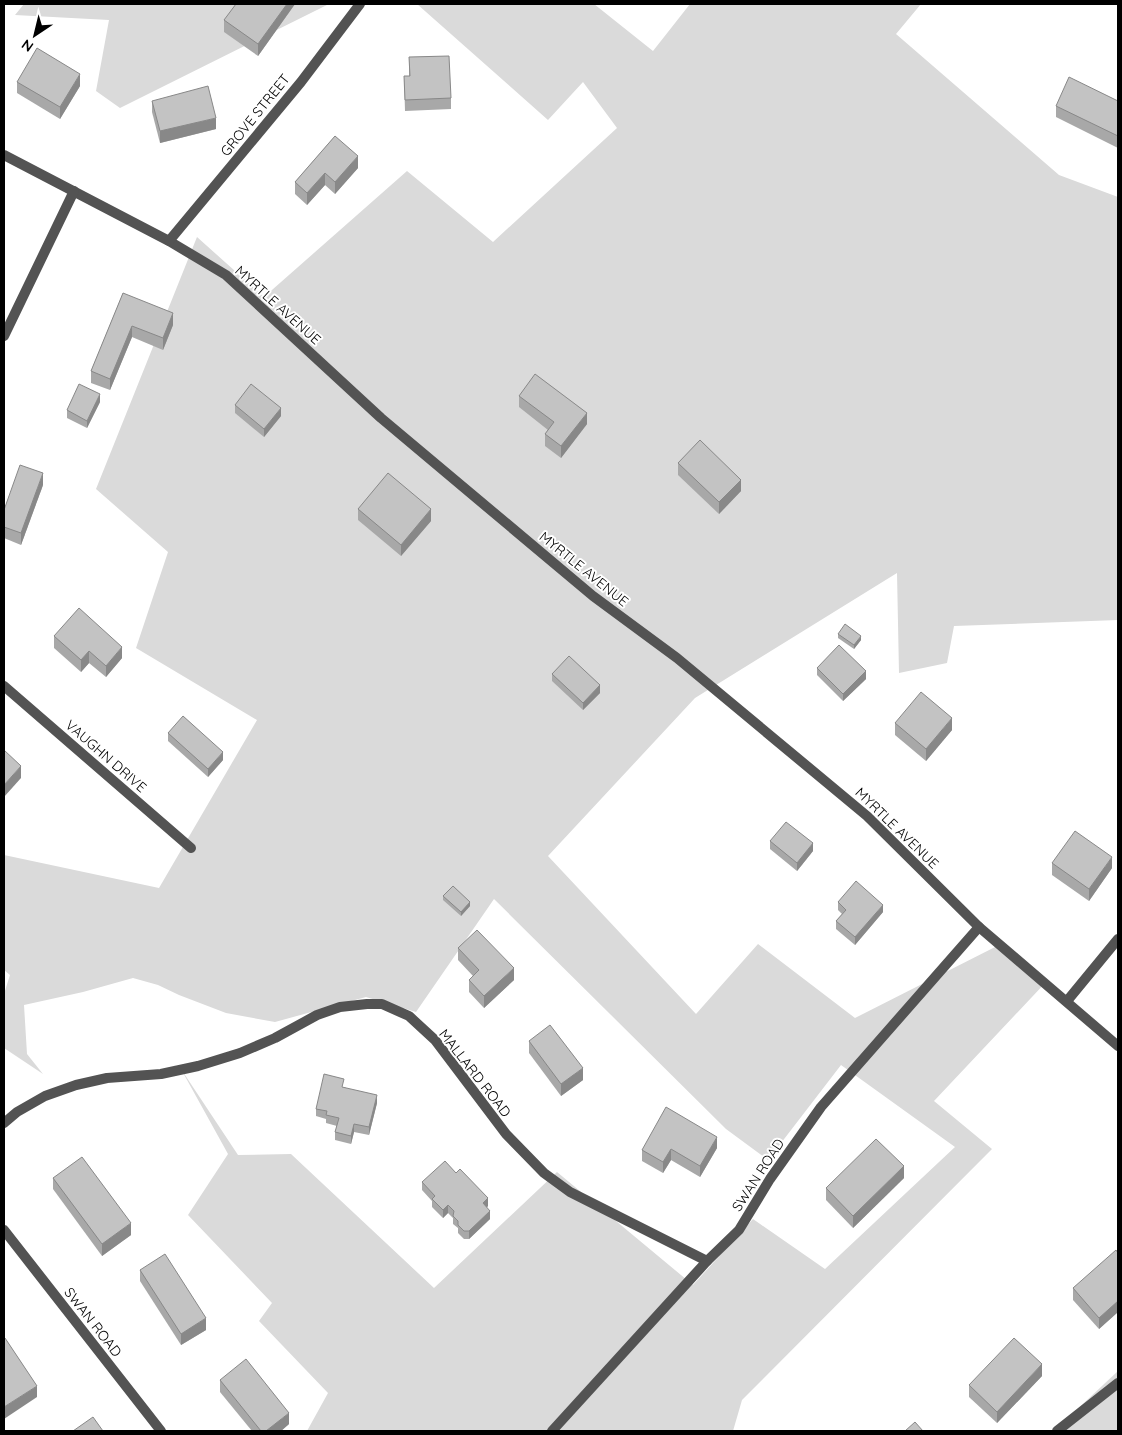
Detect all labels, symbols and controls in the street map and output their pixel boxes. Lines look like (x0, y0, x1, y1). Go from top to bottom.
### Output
north arrow (10, 10, 60, 60)
text: N (18, 35, 37, 56)
street label: GROVE STREET (216, 70, 294, 160)
street label: MYRTLE AVENUE (231, 262, 325, 348)
street label: MYRTLE AVENUE (536, 528, 632, 610)
street label: VAUGHN DRIVE (62, 716, 150, 796)
street label: MYRTLE AVENUE (851, 784, 943, 873)
street label: MALLARD ROAD (435, 1025, 515, 1121)
street label: SWAN ROAD (728, 1135, 788, 1215)
street label: SWAN ROAD (60, 1284, 126, 1360)

